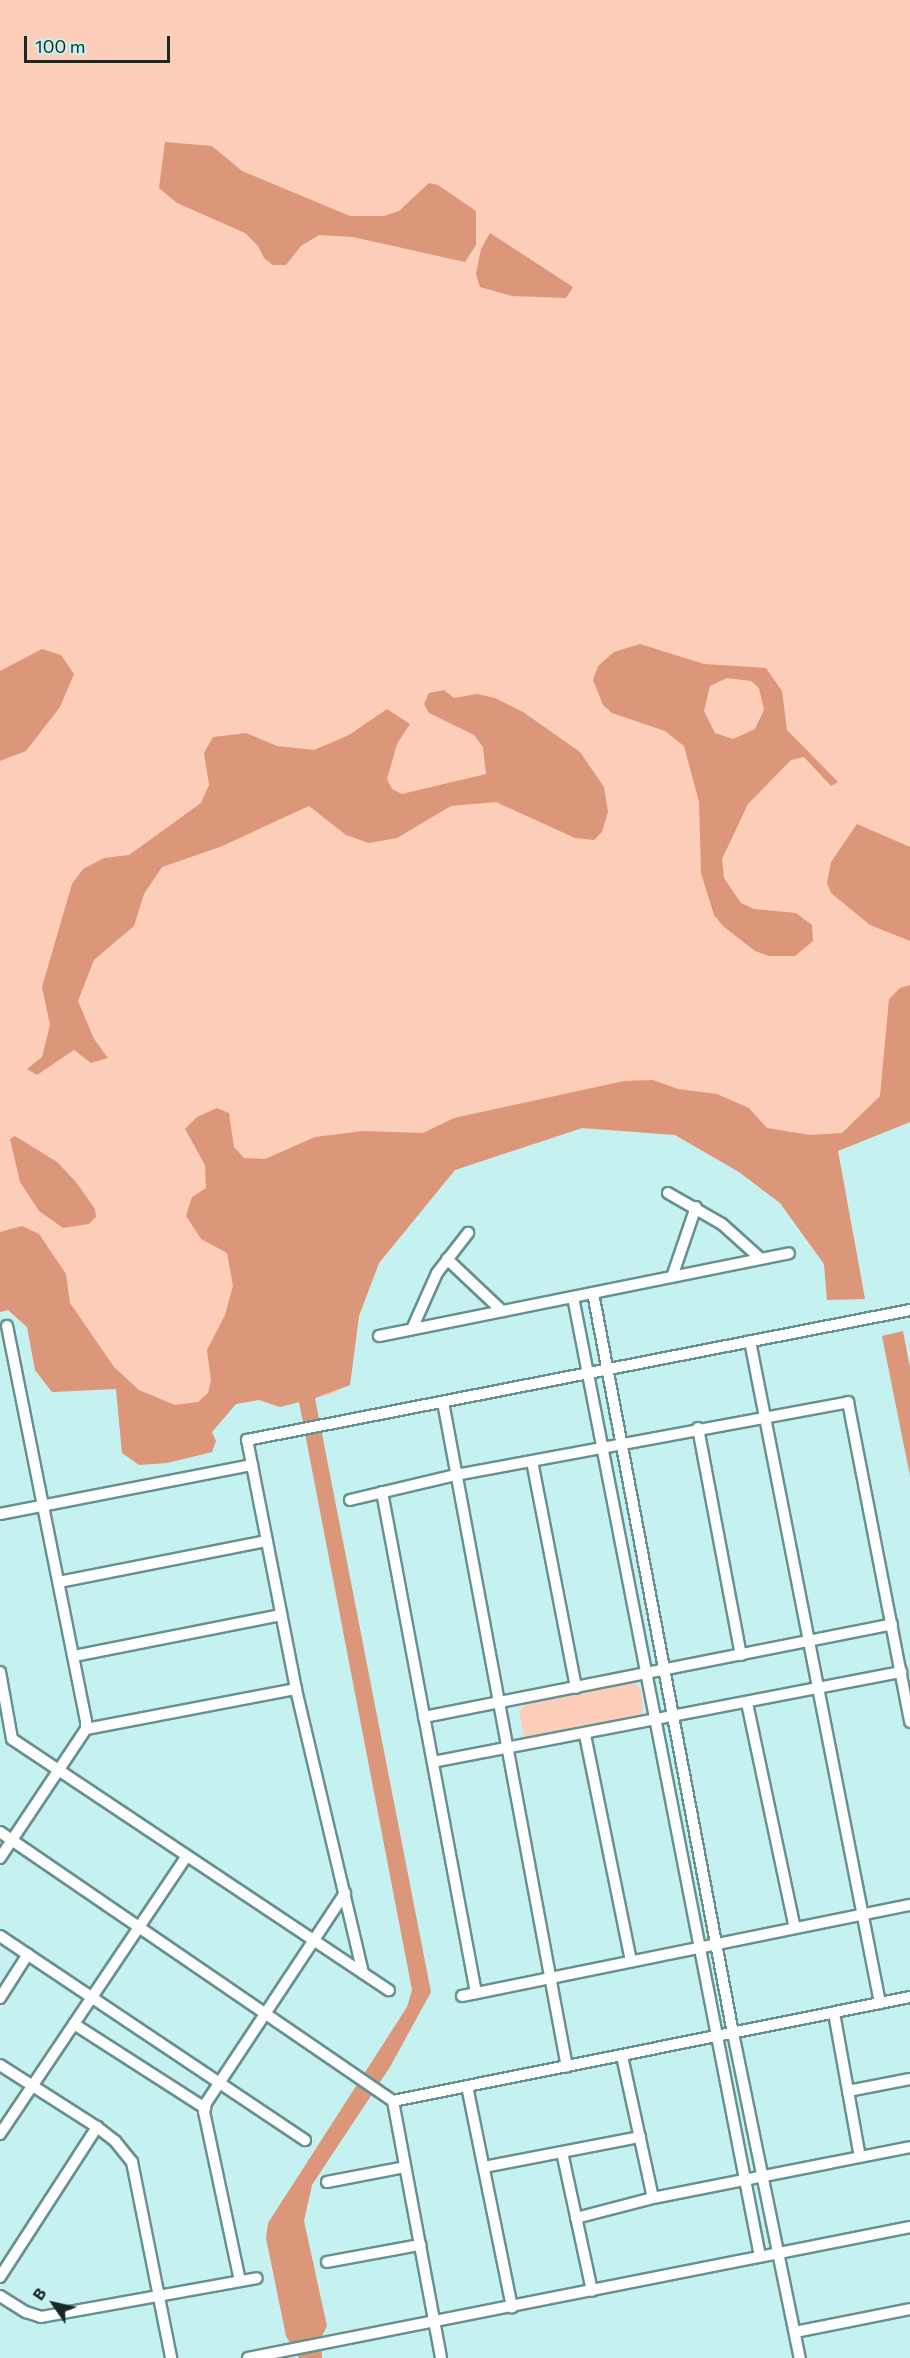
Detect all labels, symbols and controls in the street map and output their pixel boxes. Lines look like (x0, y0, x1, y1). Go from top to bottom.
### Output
scale bar (27, 24, 172, 62)
text: 100 m (35, 35, 85, 57)
north arrow (24, 2274, 84, 2334)
text: B (28, 2284, 50, 2303)

